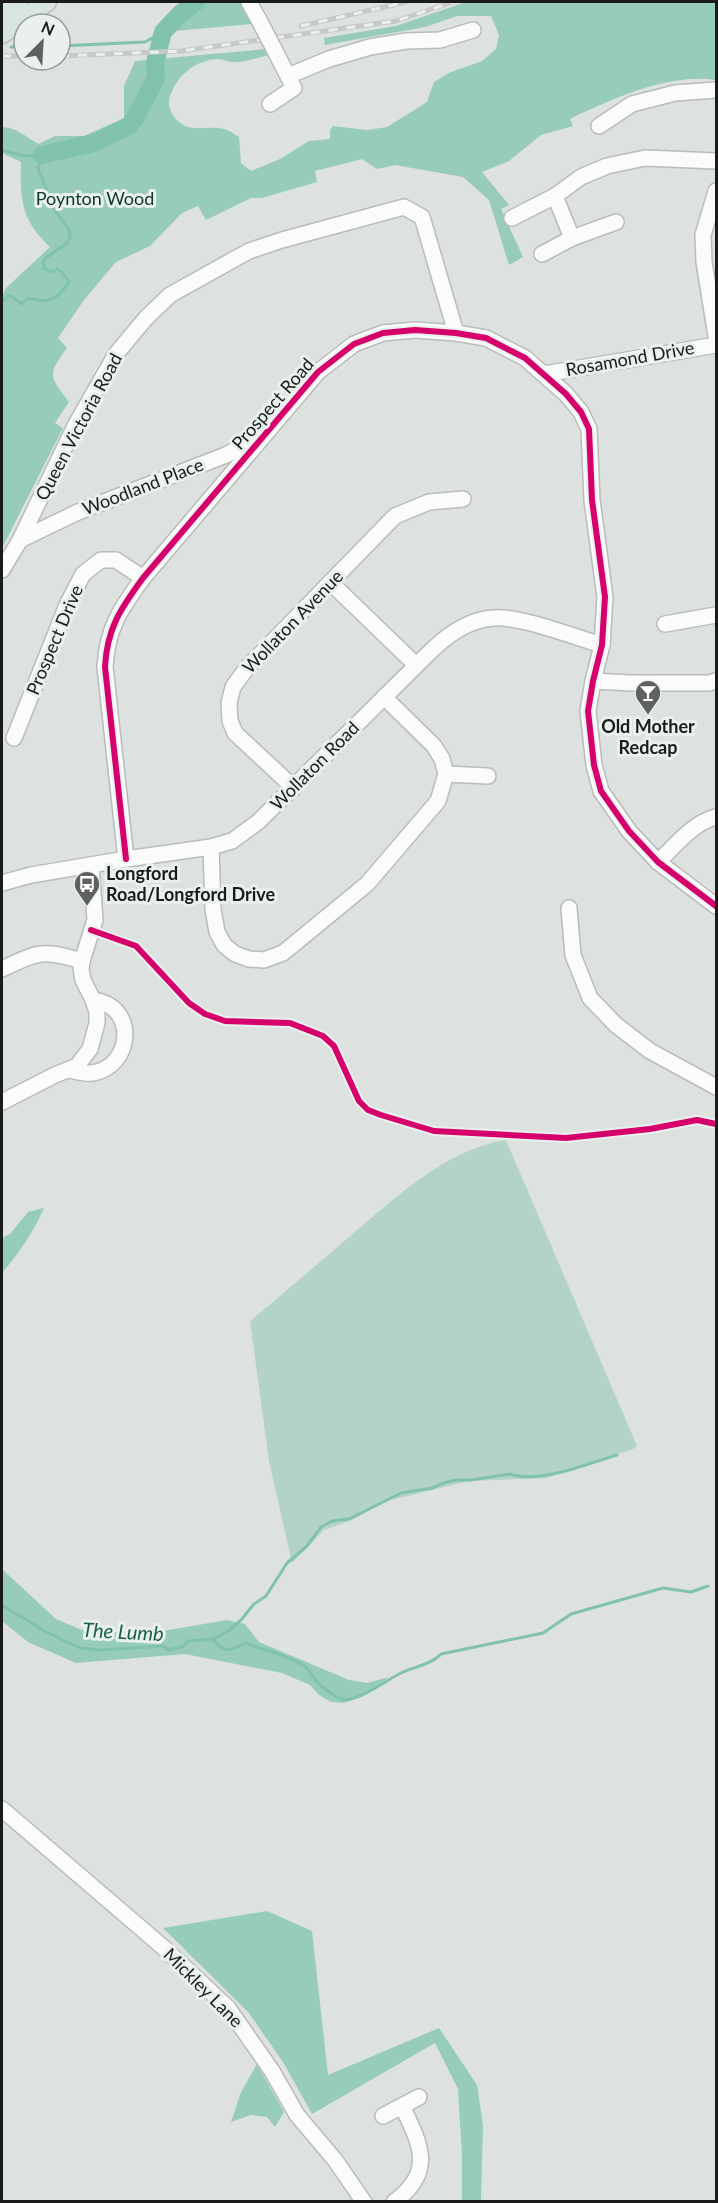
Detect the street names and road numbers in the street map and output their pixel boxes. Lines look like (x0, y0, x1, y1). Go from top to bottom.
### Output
street label: Rosamond Drive (564, 336, 696, 380)
street label: Queen Victoria Road (30, 349, 126, 504)
street label: Prospect Road (227, 353, 318, 454)
street label: Woodland Place (79, 453, 206, 519)
street label: Wollaton Avenue (237, 565, 347, 678)
street label: Prospect Drive (21, 581, 87, 698)
street label: Wollaton Road (265, 716, 363, 814)
street label: Mickley Lane (159, 1943, 248, 2032)

